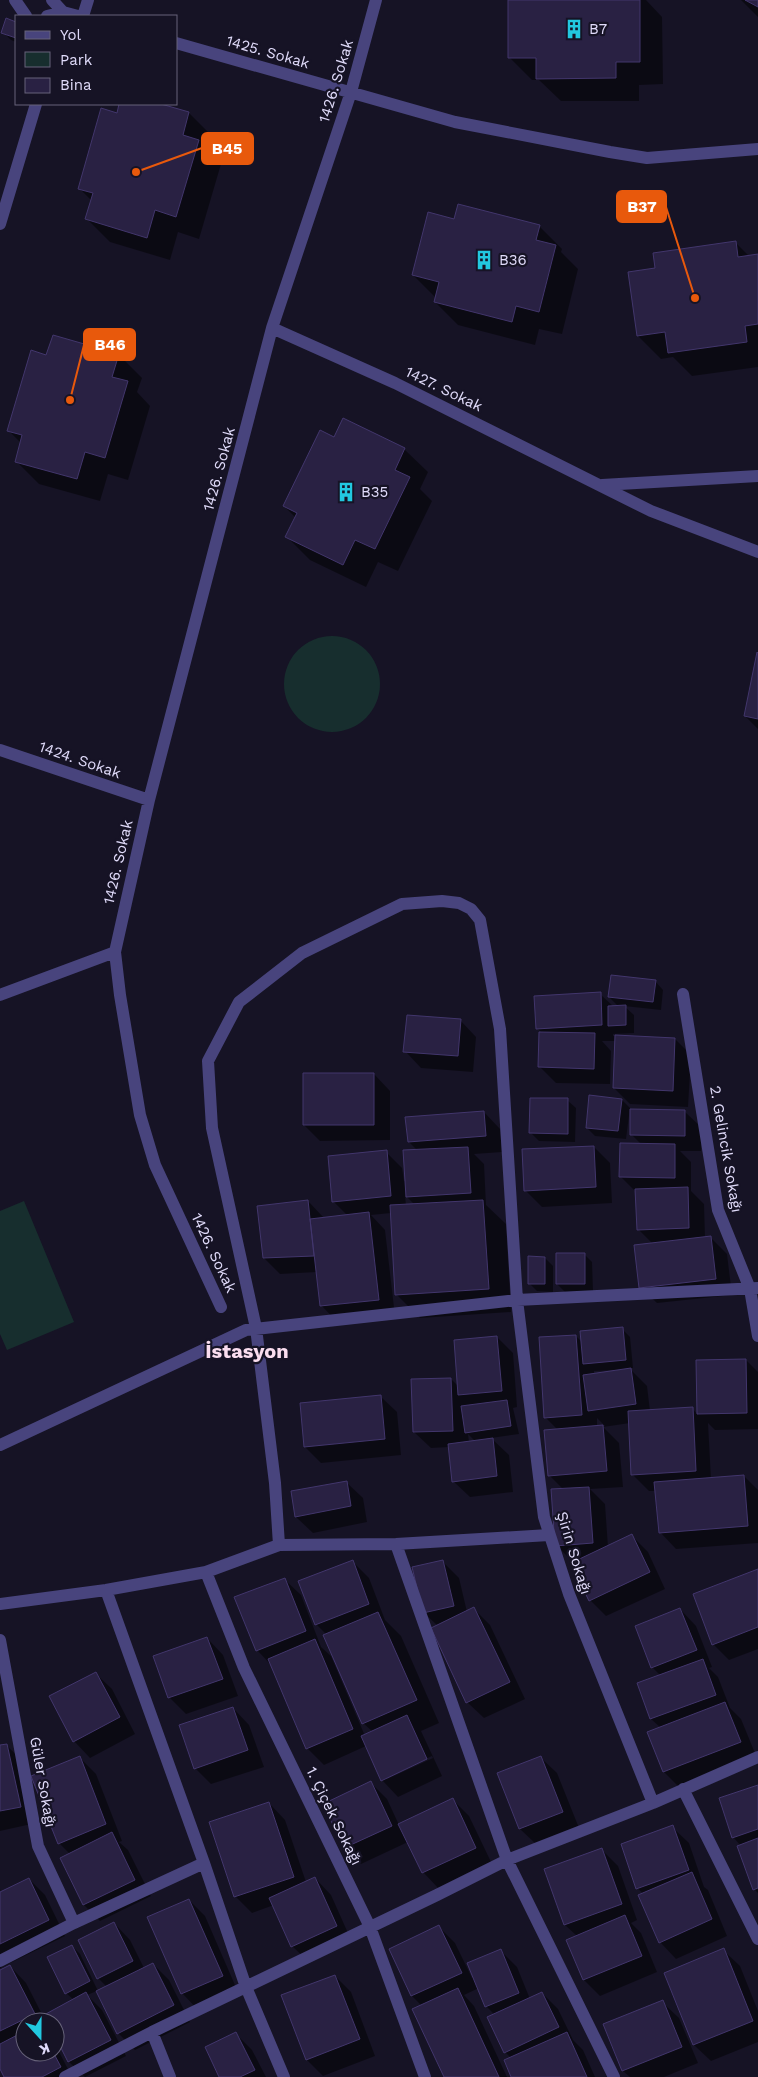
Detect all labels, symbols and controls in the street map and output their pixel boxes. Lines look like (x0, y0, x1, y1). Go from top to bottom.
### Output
legend (15, 15, 178, 105)
building icon: B7 (563, 18, 585, 40)
place label: B7 (589, 20, 607, 38)
text: Yol (60, 26, 82, 44)
street label: 1425. Sokak (224, 32, 312, 73)
street label: 1426. Sokak (315, 37, 357, 125)
text: Park (60, 51, 93, 69)
text: Bina (60, 76, 92, 94)
callout: B45 (202, 133, 253, 164)
text: B45 (212, 139, 242, 158)
callout: B37 (617, 191, 666, 222)
text: B37 (627, 197, 657, 216)
building icon: B36 (473, 249, 495, 271)
place label: B36 (499, 251, 527, 269)
callout: B46 (84, 329, 135, 360)
text: B46 (94, 335, 126, 354)
street label: 1427. Sokak (403, 363, 486, 416)
street label: 1426. Sokak (199, 425, 239, 513)
building icon: B35 (335, 481, 357, 503)
place label: B35 (361, 483, 388, 501)
street label: 1424. Sokak (37, 738, 124, 783)
street label: 1426. Sokak (100, 818, 137, 906)
street label: 2. Gelincik Sokağı (706, 1084, 746, 1214)
street label: 1426. Sokak (188, 1210, 241, 1296)
district label: İstasyon (205, 1339, 289, 1363)
street label: Şirin Sokağı (553, 1509, 595, 1597)
street label: Güler Sokağı (26, 1735, 60, 1829)
street label: 1. Çiçek Sokağı (302, 1764, 366, 1868)
north arrow (15, 2012, 65, 2062)
text: K (37, 2040, 52, 2058)

